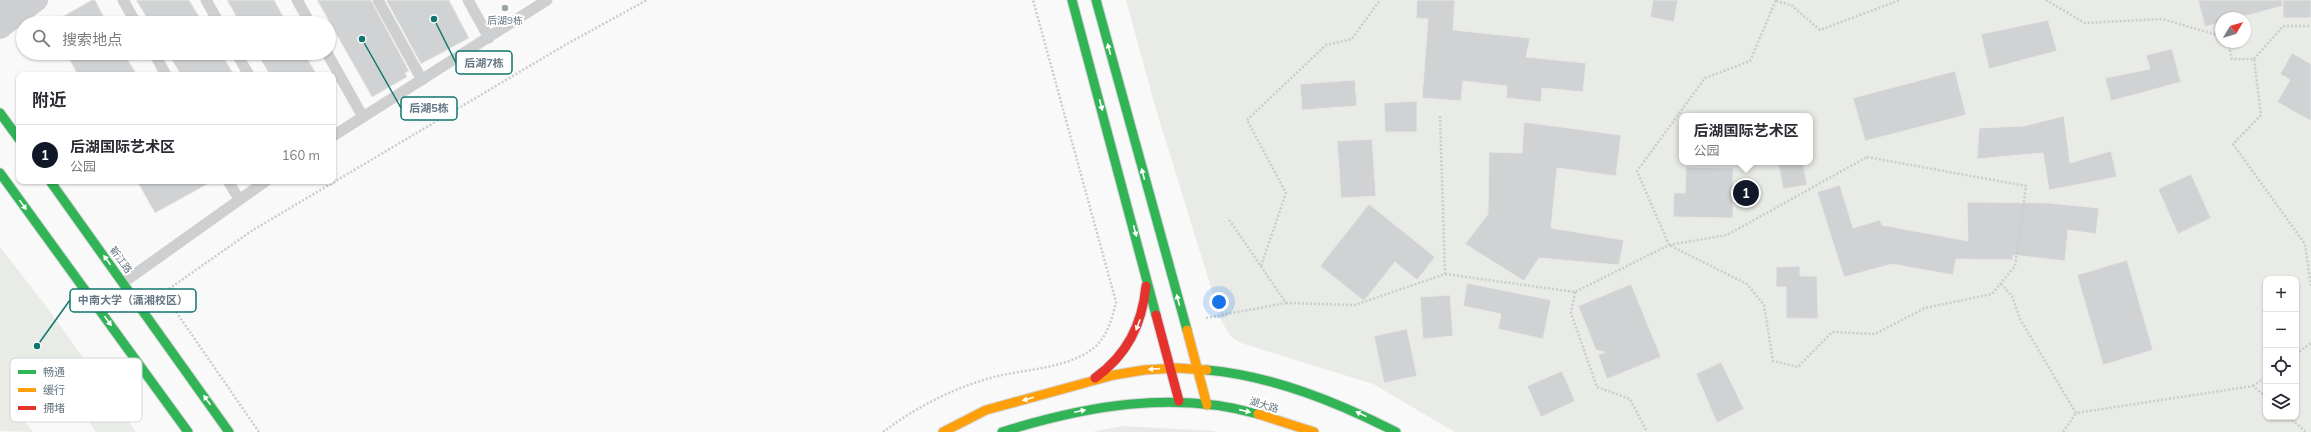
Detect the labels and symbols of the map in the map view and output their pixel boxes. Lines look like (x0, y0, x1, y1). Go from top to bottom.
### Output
marker: 后湖9栋 (500, 3, 510, 13)
north arrow (2215, 12, 2251, 48)
place label: 后湖9栋 (487, 14, 523, 27)
one-way arrow (1106, 43, 1112, 55)
callout: 后湖7栋 (456, 51, 512, 74)
text: 后湖7栋 (464, 56, 504, 70)
callout: 后湖5栋 (401, 97, 457, 120)
one-way arrow (1098, 99, 1104, 111)
text: 后湖5栋 (409, 101, 449, 115)
one-way arrow (1140, 168, 1146, 181)
pin: 1 (1733, 178, 1759, 208)
one-way arrow (19, 200, 27, 210)
one-way arrow (1132, 225, 1138, 237)
street label: 靳江路 (107, 244, 135, 276)
one-way arrow (103, 254, 112, 265)
callout: 中南大学（潇湘校区） (70, 289, 196, 312)
your location (1209, 292, 1229, 312)
text: 中南大学（潇湘校区） (78, 293, 188, 307)
one-way arrow (1175, 293, 1181, 305)
one-way arrow (103, 316, 112, 327)
one-way arrow (1135, 319, 1141, 331)
legend (10, 358, 142, 422)
text: 畅通 (43, 365, 65, 379)
one-way arrow (1148, 366, 1160, 373)
text: 缓行 (43, 383, 65, 397)
street label: 湖大路 (1248, 394, 1280, 416)
one-way arrow (203, 395, 211, 405)
one-way arrow (1021, 396, 1034, 402)
text: 拥堵 (43, 401, 65, 415)
one-way arrow (1074, 407, 1086, 413)
one-way arrow (1239, 408, 1251, 414)
one-way arrow (1356, 411, 1367, 417)

